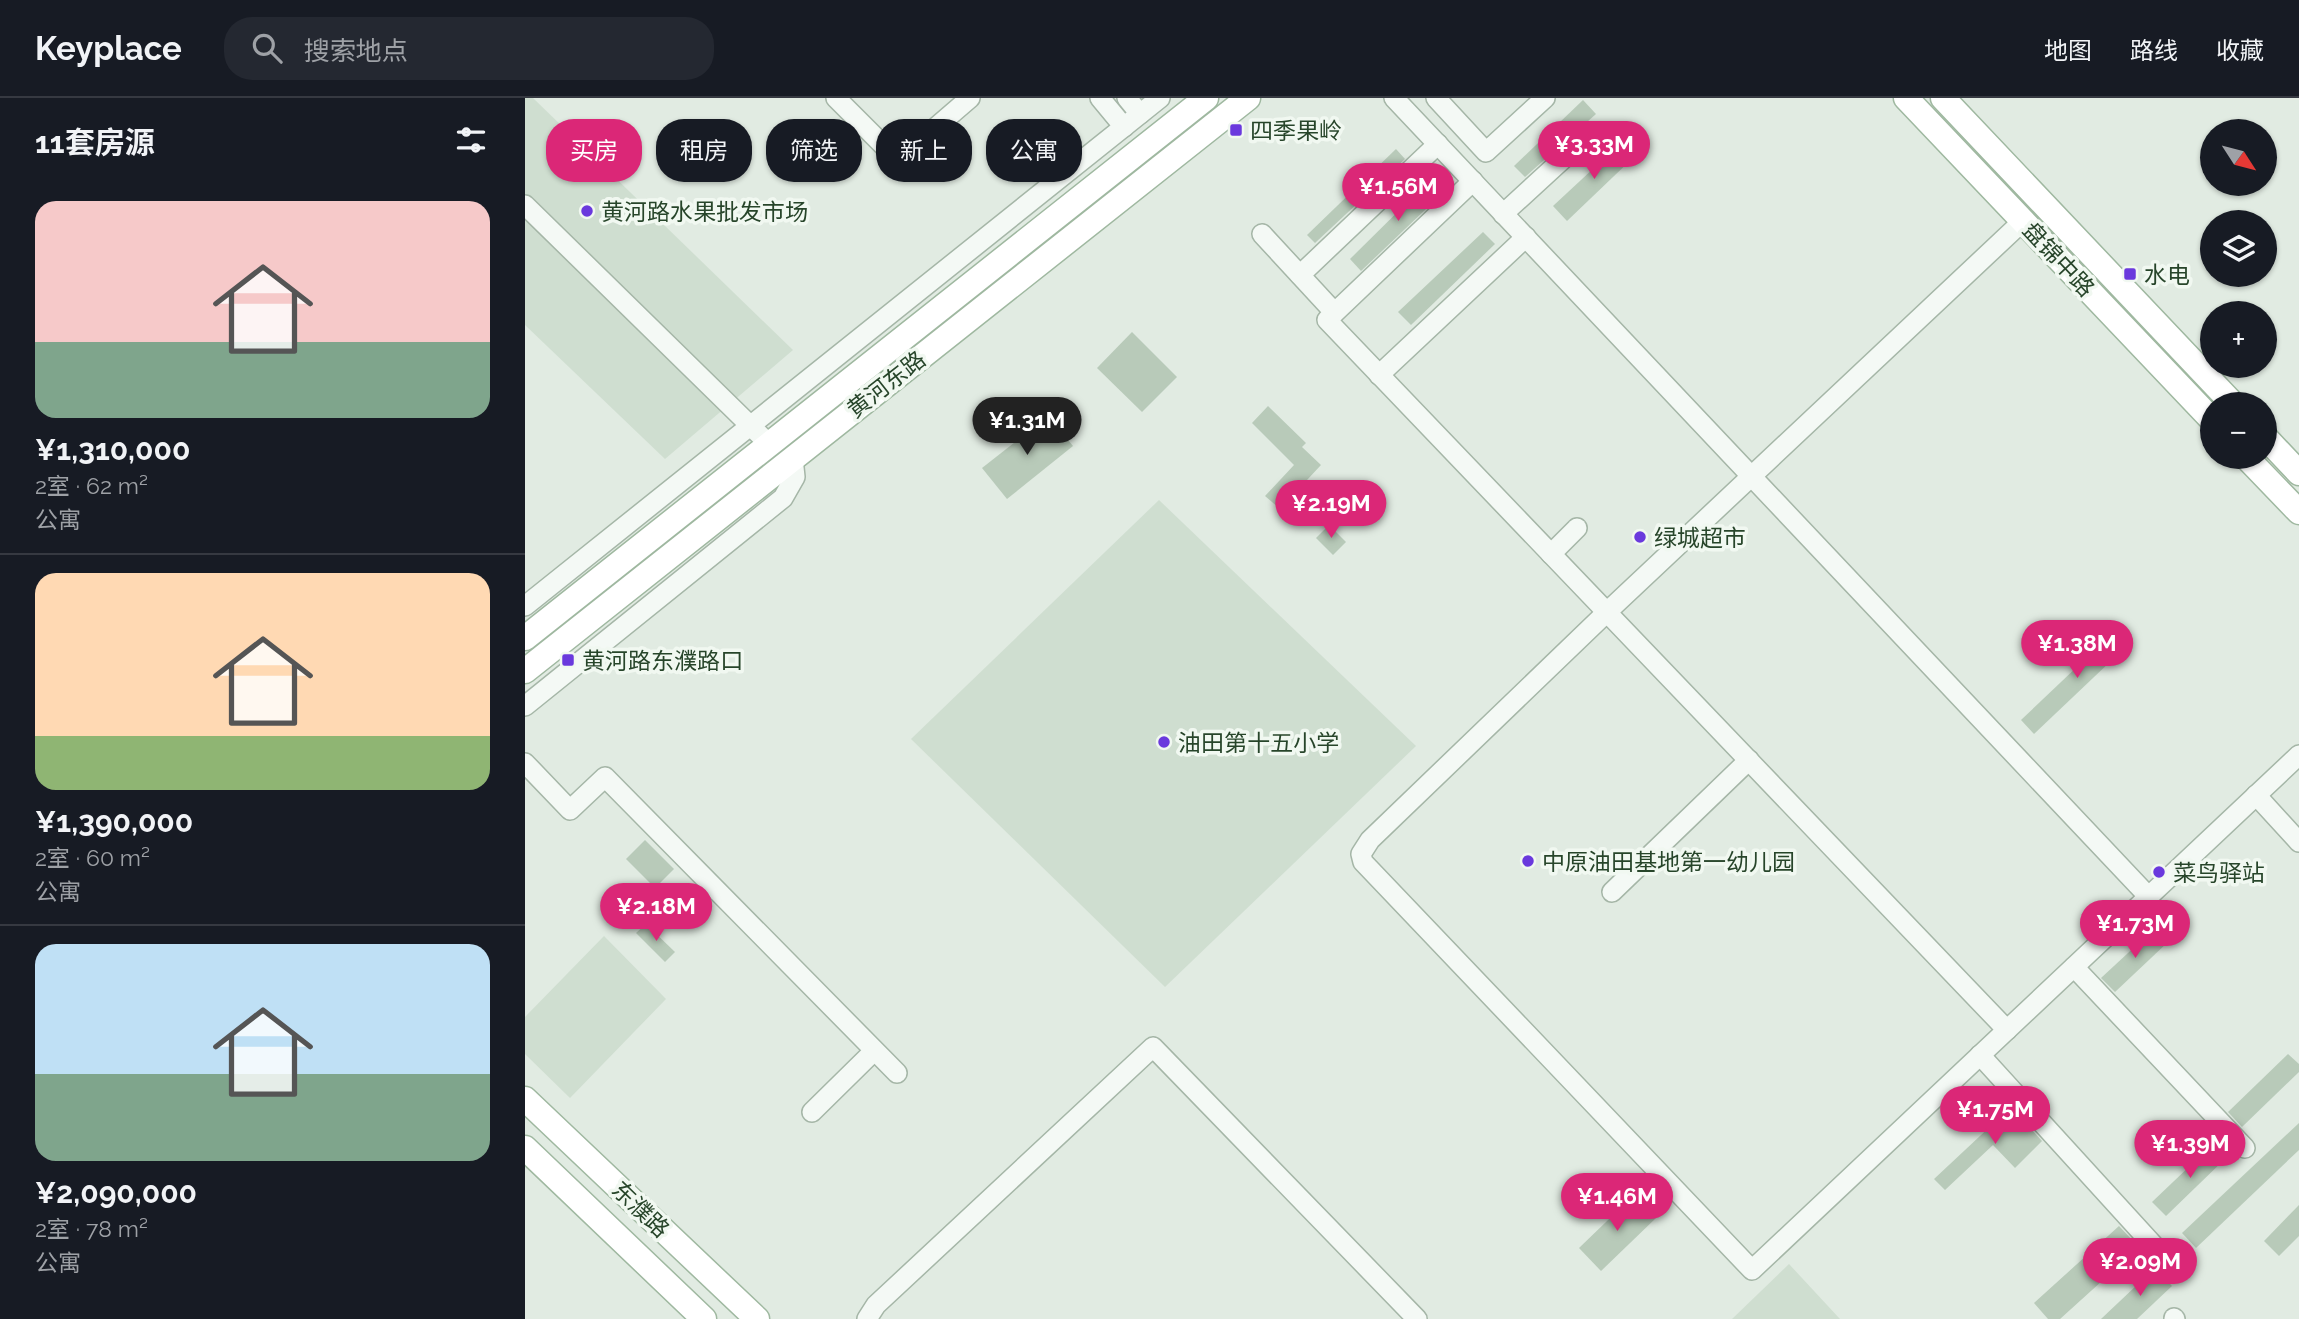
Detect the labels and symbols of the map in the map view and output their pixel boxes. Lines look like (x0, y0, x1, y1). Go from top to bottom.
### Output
place label: 四季果岭 (1250, 117, 1342, 144)
north arrow (2200, 119, 2277, 196)
marker: 四季果岭 (1228, 122, 1244, 138)
pin: ¥3.33M (1537, 122, 1651, 181)
pin: ¥1.56M (1341, 164, 1455, 223)
place label: 黄河路水果批发市场 (601, 198, 808, 225)
marker: 黄河路水果批发市场 (579, 203, 595, 219)
street label: 盘锦中路 (2018, 216, 2100, 302)
place label: 水电 (2144, 261, 2190, 288)
marker: 水电 (2122, 266, 2138, 282)
street label: 黄河东路 (841, 345, 931, 423)
pin: ¥1.31M (970, 398, 1084, 457)
pin: ¥2.19M (1274, 480, 1388, 540)
place label: 绿城超市 (1654, 524, 1746, 551)
marker: 绿城超市 (1632, 529, 1648, 545)
pin: ¥1.38M (2020, 620, 2134, 680)
place label: 黄河路东濮路口 (582, 647, 743, 674)
marker: 黄河路东濮路口 (560, 652, 576, 668)
place label: 油田第十五小学 (1178, 729, 1339, 756)
marker: 油田第十五小学 (1156, 734, 1172, 750)
place label: 中原油田基地第一幼儿园 (1542, 848, 1795, 875)
marker: 中原油田基地第一幼儿园 (1520, 853, 1536, 869)
place label: 菜鸟驿站 (2173, 859, 2265, 886)
marker: 菜鸟驿站 (2151, 864, 2167, 880)
pin: ¥2.18M (599, 884, 713, 943)
pin: ¥1.73M (2078, 900, 2192, 960)
pin: ¥1.75M (1938, 1086, 2052, 1146)
pin: ¥1.39M (2133, 1121, 2247, 1180)
pin: ¥1.46M (1560, 1174, 1674, 1233)
street label: 东濮路 (607, 1175, 675, 1243)
pin: ¥2.09M (2083, 1238, 2197, 1298)

